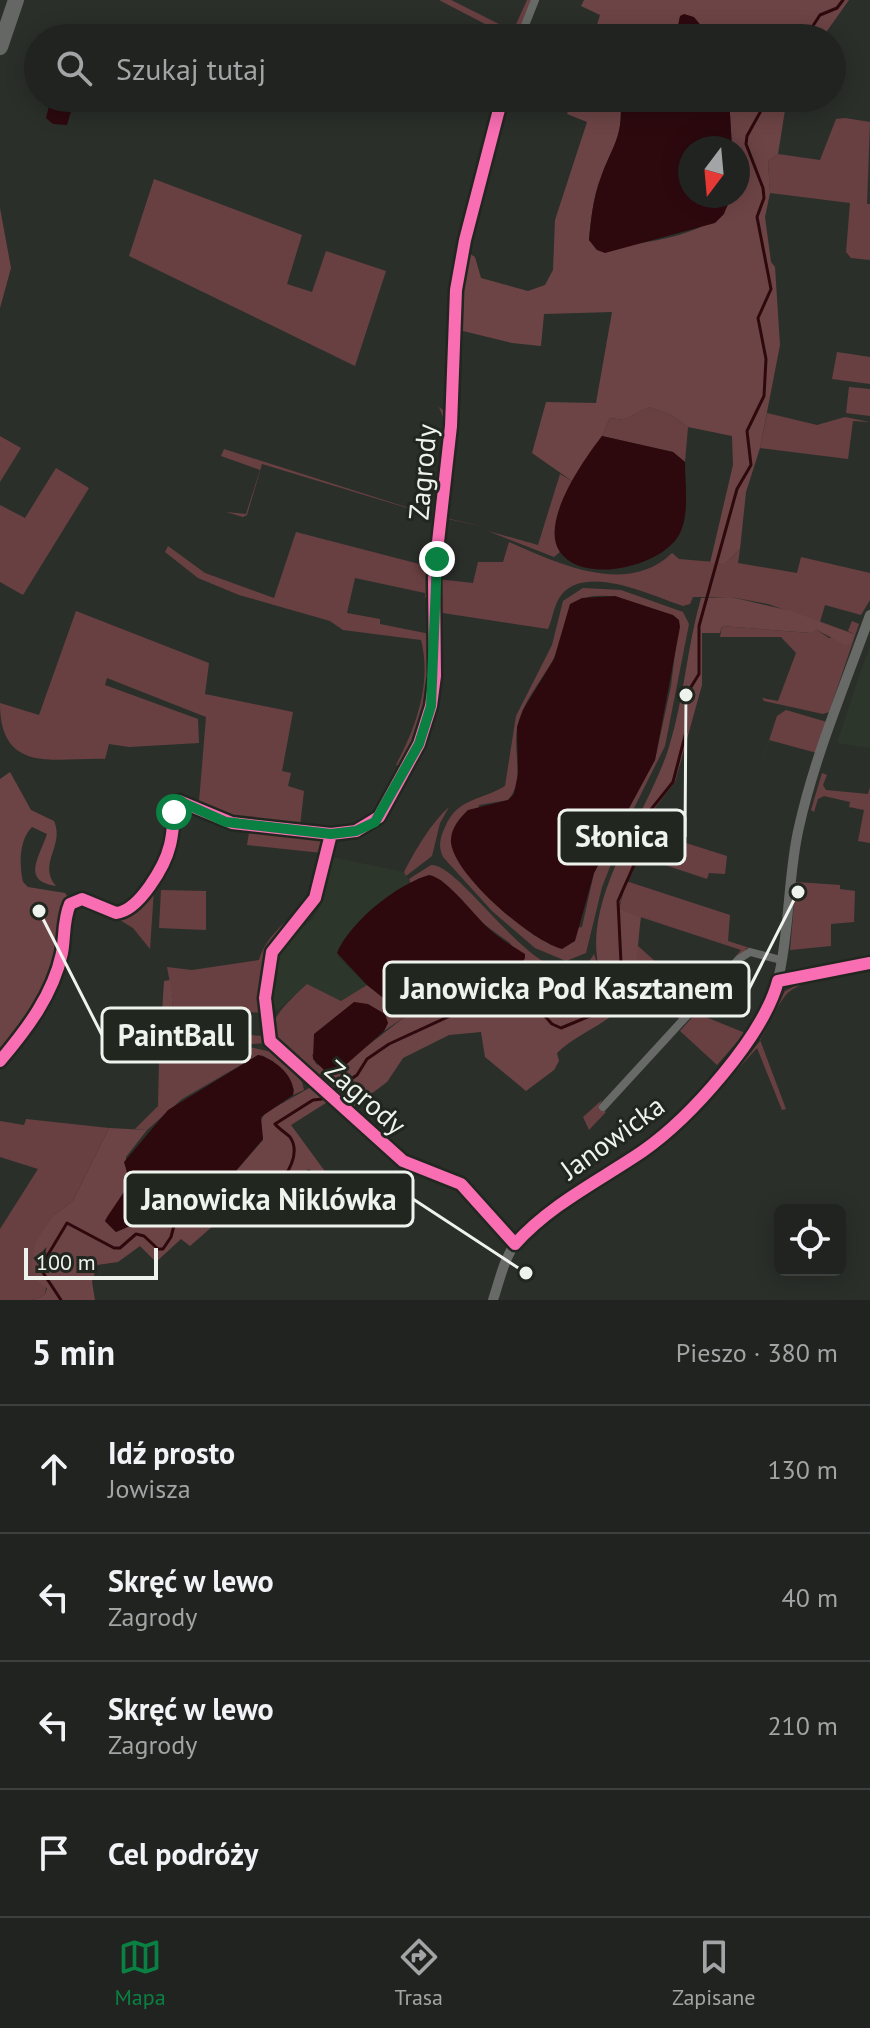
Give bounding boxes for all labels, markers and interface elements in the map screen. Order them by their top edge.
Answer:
search box [24,24,846,112]
icon: search [52,46,96,90]
text: Szukaj tutaj [116,49,266,88]
north arrow [678,136,750,208]
street label: Zagrody [399,422,445,522]
route end [419,541,455,577]
route start [156,794,192,830]
callout: Słonica [559,810,685,864]
text: Słonica [575,816,669,855]
callout: Janowicka Pod Kasztanem [384,962,749,1016]
text: Janowicka Pod Kasztanem [400,968,733,1007]
callout: PaintBall [102,1008,250,1062]
text: PaintBall [118,1015,234,1054]
street label: Zagrody [318,1051,414,1143]
street label: Janowicka [552,1087,671,1188]
callout: Janowicka Niklówka [125,1172,413,1226]
text: Janowicka Niklówka [140,1179,397,1218]
map controls [774,1204,846,1276]
button: locate [774,1204,846,1276]
scale bar [24,1244,158,1280]
text: 100 m [36,1248,96,1276]
text: 5 min [32,1330,115,1374]
text: Pieszo · 380 m [676,1336,838,1369]
text: Idź prosto [108,1433,235,1472]
icon: ahead [32,1447,76,1491]
text: 130 m [767,1453,838,1486]
text: Jowisza [108,1472,191,1505]
text: Skręć w lewo [108,1561,274,1600]
icon: left [32,1575,76,1619]
text: 40 m [782,1581,838,1614]
text: Zagrody [108,1600,197,1633]
text: Skręć w lewo [108,1689,274,1728]
icon: left [32,1703,76,1747]
text: 210 m [767,1709,838,1742]
text: Zagrody [108,1728,197,1761]
icon: arrive [32,1831,76,1875]
text: Cel podróży [108,1834,258,1873]
tab: Mapa [114,1935,166,2011]
tab: Trasa [395,1935,443,2011]
tab: Zapisane [672,1935,756,2011]

